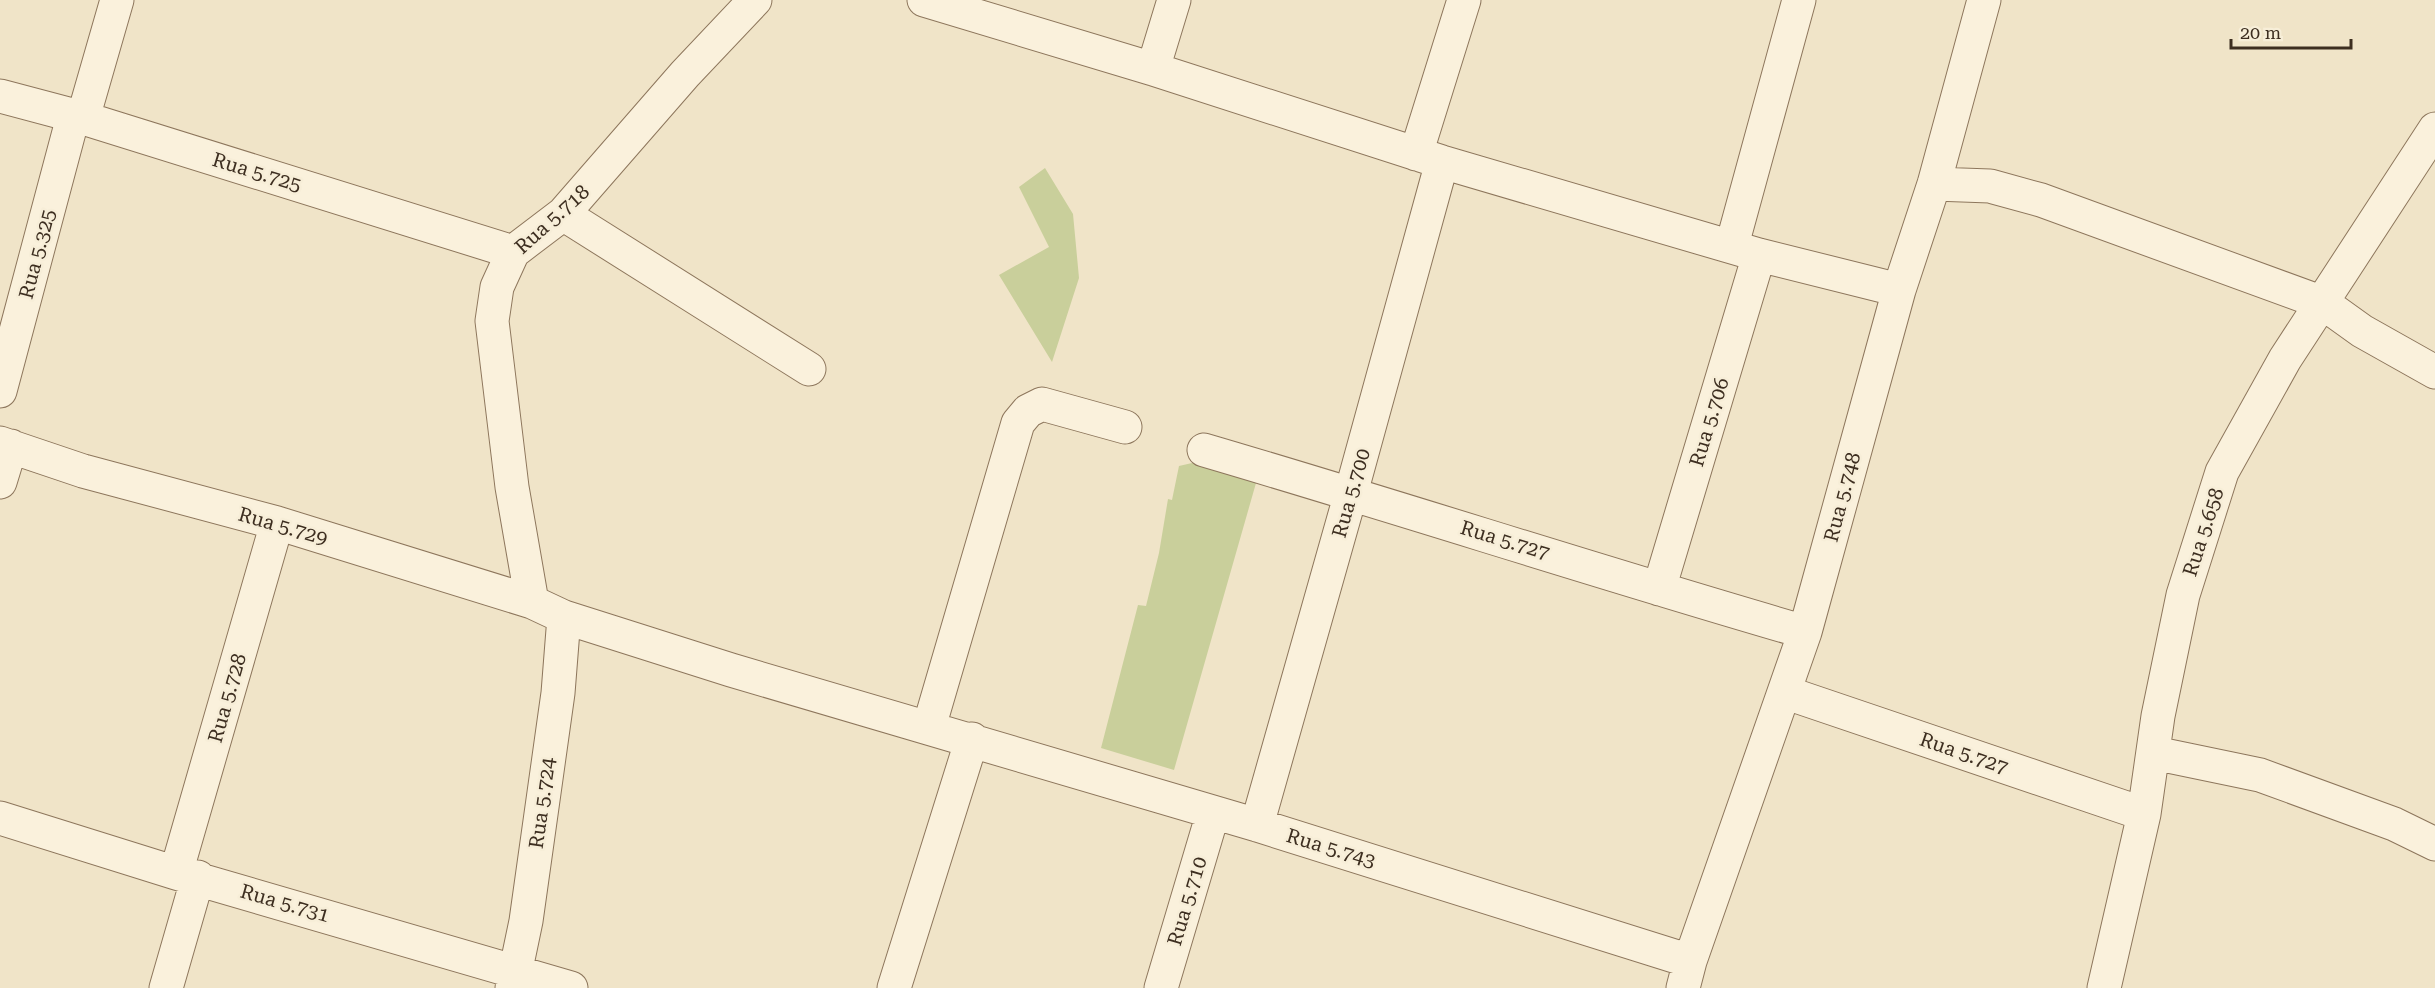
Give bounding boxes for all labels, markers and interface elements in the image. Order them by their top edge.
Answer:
scale bar [2231,12,2351,50]
text: 20 m [2240,22,2281,43]
street label: Rua 5.725 [210,147,304,197]
street label: Rua 5.718 [510,179,594,259]
street label: Rua 5.325 [14,207,60,301]
street label: Rua 5.706 [1684,375,1734,469]
street label: Rua 5.700 [1327,446,1375,540]
street label: Rua 5.748 [1819,450,1865,544]
street label: Rua 5.658 [2177,485,2229,579]
street label: Rua 5.729 [236,502,330,550]
street label: Rua 5.727 [1458,515,1552,565]
street label: Rua 5.728 [203,651,251,745]
street label: Rua 5.727 [1917,727,2011,779]
street label: Rua 5.724 [524,755,560,850]
street label: Rua 5.743 [1284,823,1378,873]
street label: Rua 5.710 [1162,854,1212,948]
street label: Rua 5.731 [238,879,332,927]

